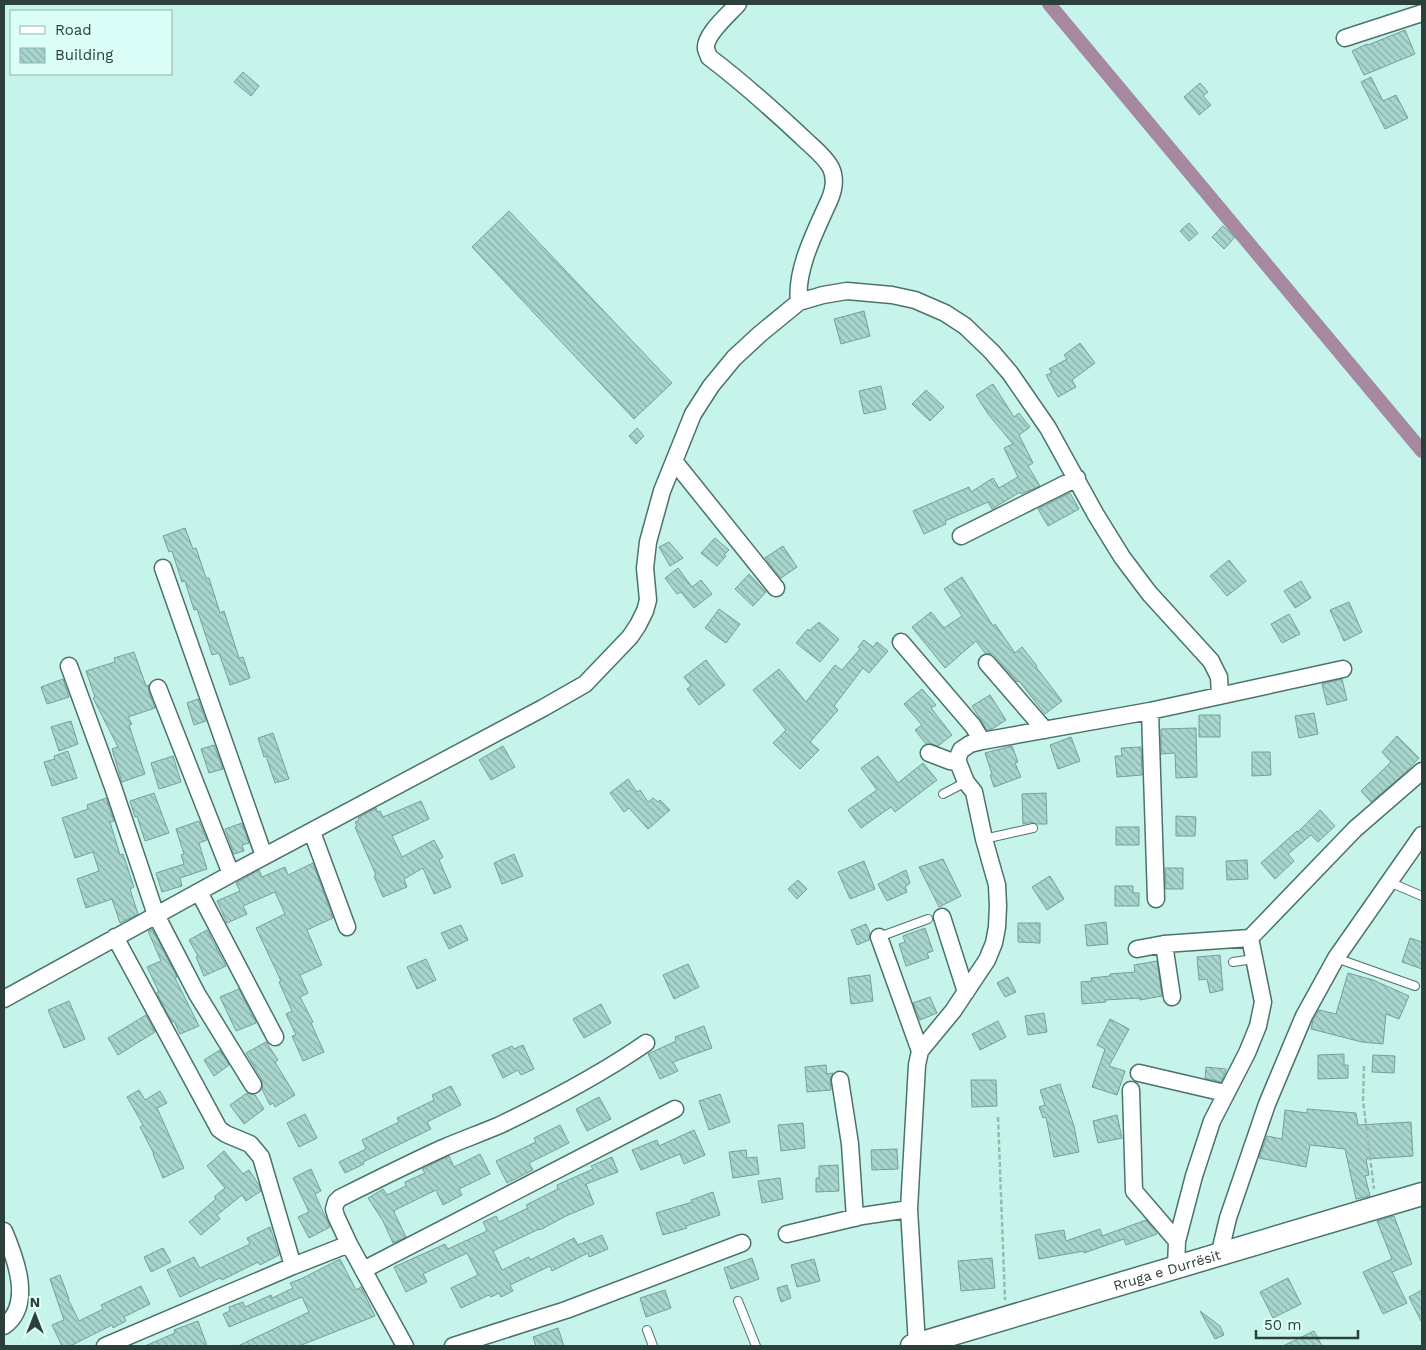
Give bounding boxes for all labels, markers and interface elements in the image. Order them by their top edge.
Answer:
legend [10,10,172,75]
text: Road [55,21,92,39]
text: Building [55,46,113,64]
street label: Rruga e Durrësit [1111,1246,1223,1294]
north arrow [10,1290,60,1340]
text: N [30,1294,40,1310]
scale bar [1256,1308,1358,1340]
text: 50 m [1264,1316,1301,1334]

